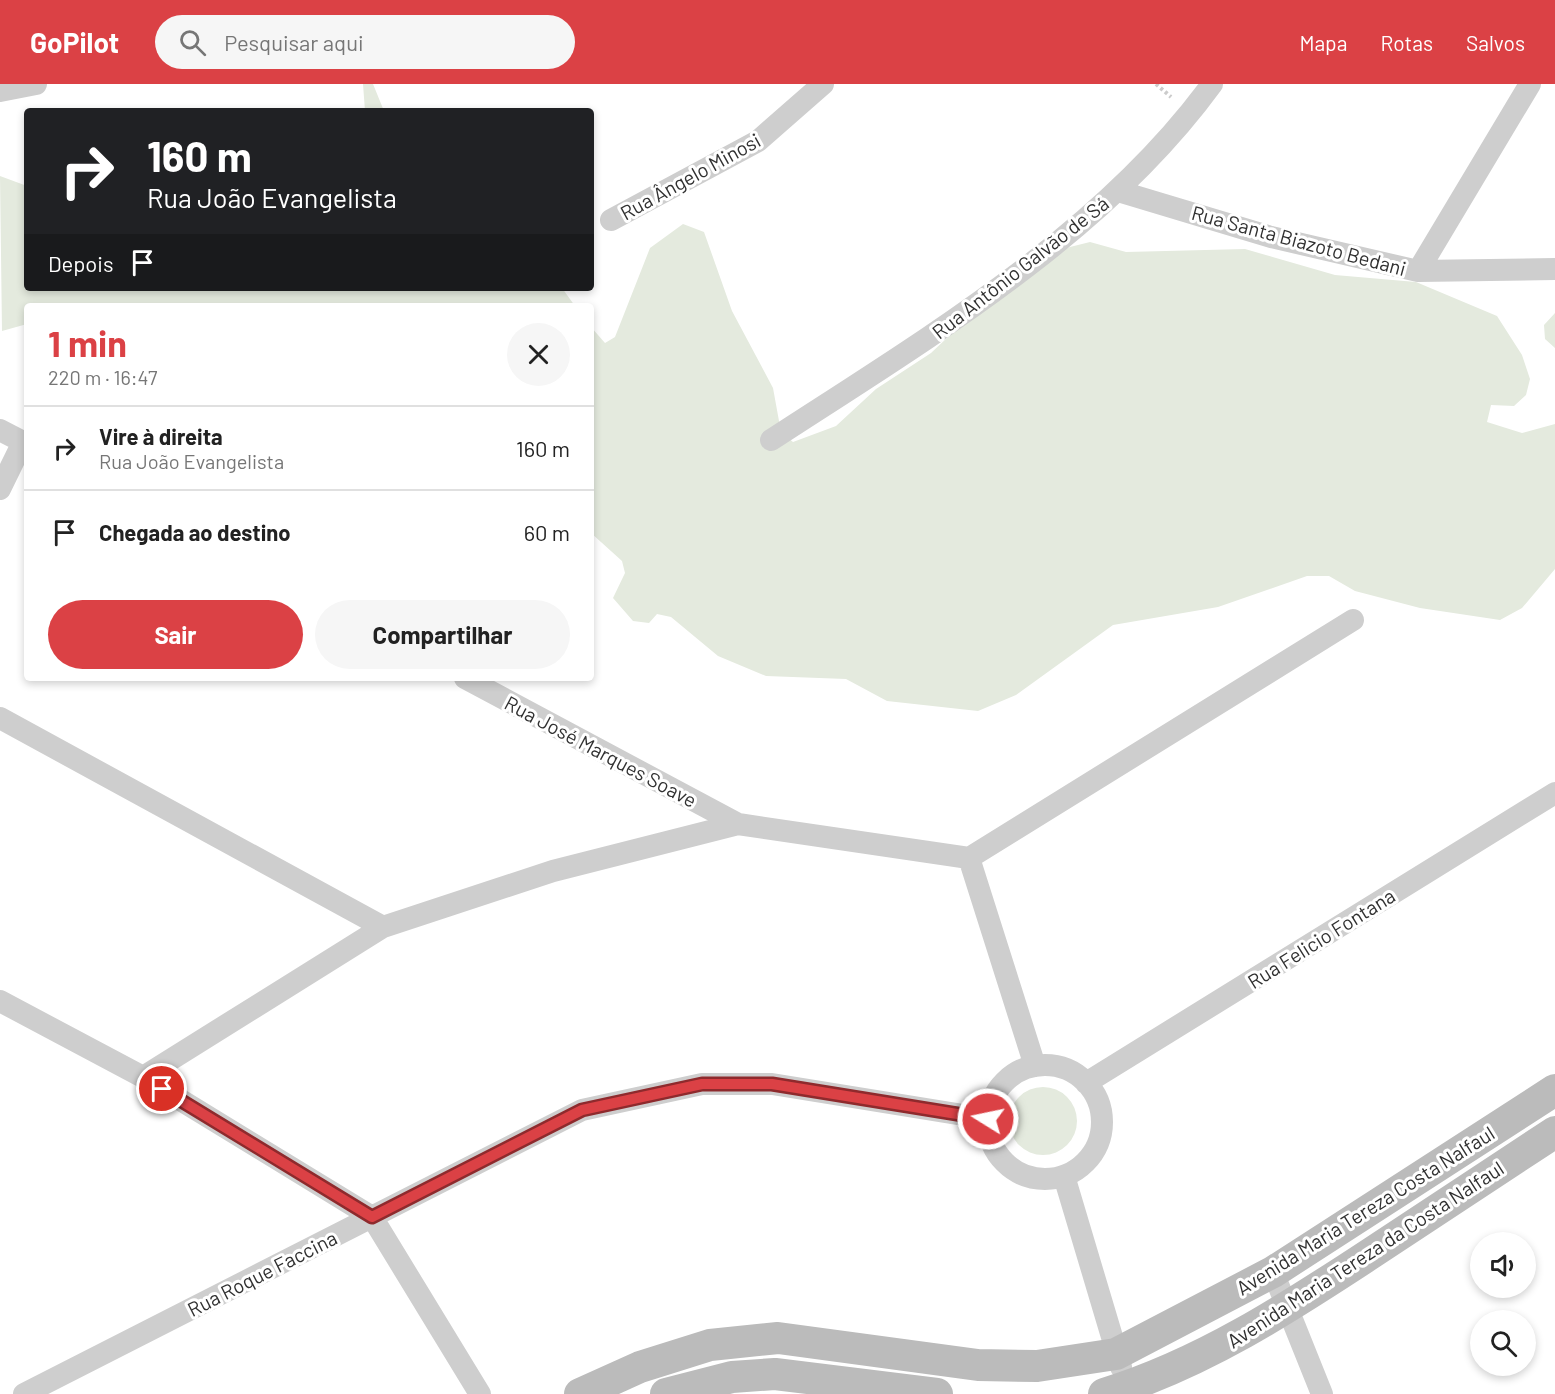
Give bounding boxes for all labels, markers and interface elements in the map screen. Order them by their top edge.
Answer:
search box [155,15,575,69]
text: GoPilot [30,25,119,59]
icon: search [176,26,209,59]
text: Pesquisar aqui [224,29,364,55]
text: Mapa [1299,30,1347,55]
text: Rotas [1380,30,1433,55]
text: Salvos [1466,30,1525,55]
street label: Rua Ângelo Minosi [616,128,764,224]
text: 160 m [147,130,252,180]
icon: right [48,132,126,210]
text: Rua João Evangelista [147,181,397,213]
street label: Rua Antônio Galvão de Sá [927,191,1113,343]
street label: Rua Santa Biazoto Bedani [1189,200,1409,280]
icon: arrive [126,246,159,279]
text: Depois [48,250,114,276]
text: 1 min [48,321,127,364]
button: close [507,323,570,386]
text: 220 m · 16:47 [48,365,157,389]
text: Vire à direita [99,423,223,449]
icon: right [48,432,81,465]
text: 160 m [516,435,570,461]
text: Rua João Evangelista [99,449,284,473]
icon: arrive [48,516,81,549]
text: Chegada ao destino [99,519,290,545]
text: 60 m [524,519,570,545]
button: Sair [48,600,303,669]
button: Compartilhar [315,600,570,669]
street label: Rua José Marques Soave [501,690,701,812]
street label: Rua Felicio Fontana [1243,883,1399,993]
pin [136,1063,187,1114]
icon: arrive [145,1072,178,1105]
position arrow [956,1087,1020,1151]
street label: Avenida Maria Tereza Costa Nalfaul [1231,1120,1499,1300]
street label: Avenida Maria Tereza da Costa Nalfaul [1222,1155,1508,1353]
street label: Rua Roque Faccina [183,1225,341,1321]
map controls [1470,1232,1536,1376]
button: sound [1470,1232,1536,1298]
button: search [1470,1310,1536,1376]

